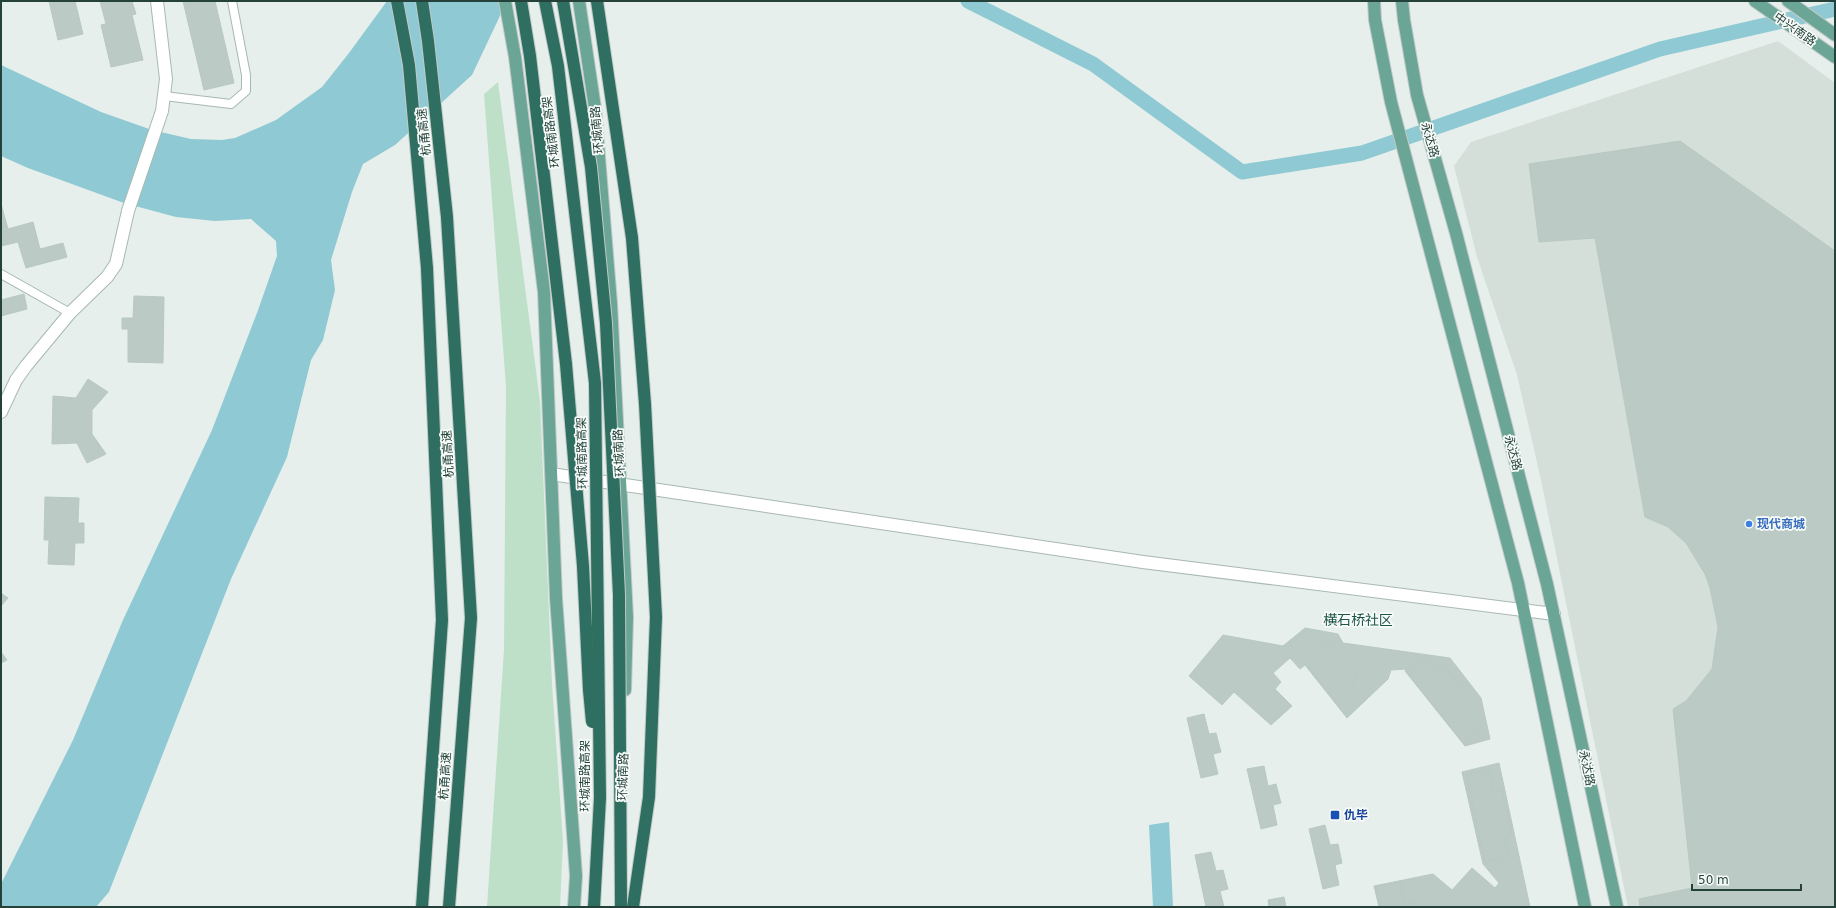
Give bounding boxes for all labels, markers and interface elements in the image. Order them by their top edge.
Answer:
street label: 中兴南路 [1771,9,1819,49]
street label: 环城南路高架 [540,95,562,169]
street label: 环城南路 [588,105,606,155]
street label: 杭甬高速 [415,107,433,157]
street label: 永达路 [1418,121,1442,159]
street label: 环城南路高架 [574,417,590,489]
street label: 环城南路 [611,429,627,477]
street label: 杭甬高速 [440,430,456,478]
street label: 永达路 [1502,434,1524,472]
place label: 现代商城 [1757,517,1805,531]
marker: 现代商城 [1744,519,1754,529]
district label: 横石桥社区 [1323,612,1393,628]
street label: 环城南路高架 [578,740,592,812]
street label: 永达路 [1576,749,1598,787]
street label: 杭甬高速 [436,752,454,800]
street label: 环城南路 [615,753,631,801]
place label: 仇毕 [1344,808,1368,822]
marker: 仇毕 [1329,809,1341,821]
scale bar [1692,866,1801,892]
text: 50 m [1698,873,1729,887]

